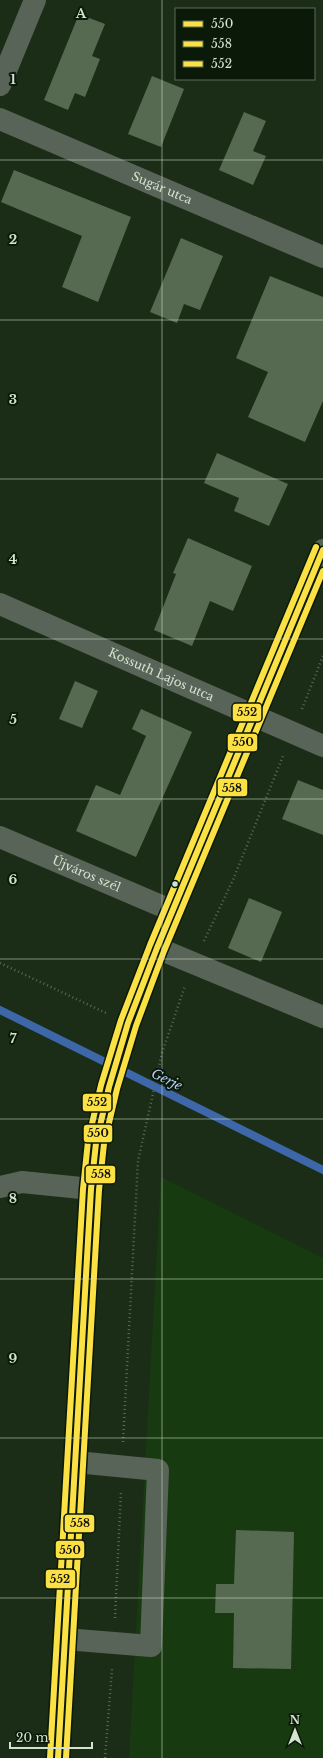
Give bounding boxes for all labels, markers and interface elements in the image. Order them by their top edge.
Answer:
text: A [75,5,87,22]
legend [175,8,315,80]
text: 550 [211,16,233,31]
text: 558 [211,36,232,51]
text: 552 [211,56,232,71]
text: 1 [10,71,16,88]
street label: Sugár utca [130,168,195,207]
text: 2 [9,231,17,248]
text: 3 [9,391,17,408]
text: 4 [9,551,18,568]
street label: Kossuth Lajos utca [106,645,217,704]
line badge: 552 [232,703,262,722]
text: 552 [237,705,257,719]
text: 5 [9,711,17,728]
line badge: 550 [227,733,258,752]
text: 550 [232,735,254,749]
line badge: 558 [217,778,248,797]
text: 558 [222,781,242,795]
street label: Újváros szél [50,851,123,895]
text: 6 [9,871,18,888]
unlabelled marker [170,879,180,889]
text: 7 [10,1030,17,1047]
water label: Gerje [149,1065,185,1094]
line badge: 552 [82,1093,112,1112]
text: 552 [87,1095,107,1109]
line badge: 550 [83,1124,113,1143]
text: 550 [87,1126,109,1140]
line badge: 558 [85,1165,116,1184]
text: 558 [91,1167,111,1181]
text: 8 [9,1190,17,1207]
text: 9 [9,1350,18,1367]
line badge: 558 [64,1514,95,1533]
text: 558 [70,1516,90,1530]
line badge: 550 [55,1540,85,1559]
text: 550 [59,1543,81,1557]
line badge: 552 [45,1569,76,1589]
text: 552 [50,1572,70,1586]
north arrow [275,1710,315,1750]
text: N [290,1713,301,1727]
scale bar [10,1724,92,1750]
text: 20 m [16,1730,48,1745]

